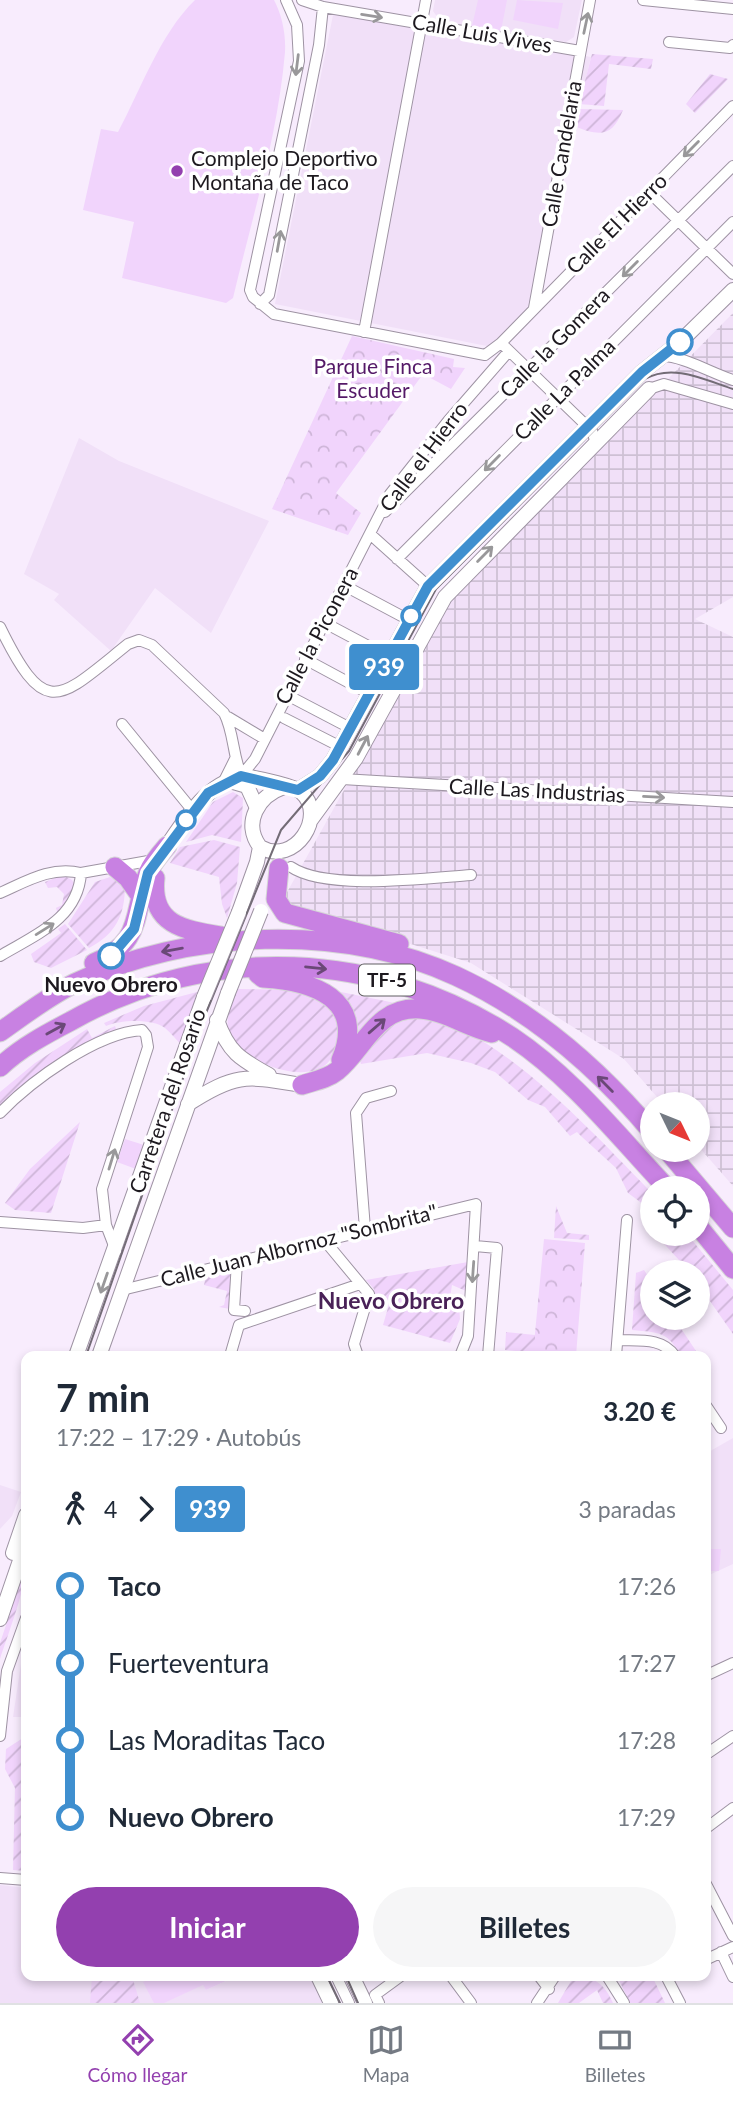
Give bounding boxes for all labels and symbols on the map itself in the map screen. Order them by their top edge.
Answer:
street label: Calle Luis Vives [410,8,554,57]
one-way arrow [361,9,383,22]
one-way arrow [579,12,593,35]
one-way arrow [291,53,304,76]
street label: Calle Candelaria [535,79,586,229]
one-way arrow [682,140,699,157]
place label: Complejo Deportivo Montaña de Taco [191,145,378,194]
marker: Complejo Deportivo Montaña de Taco [169,163,185,179]
street label: Calle El Hierro [560,167,672,278]
one-way arrow [273,230,286,253]
one-way arrow [622,260,639,277]
street label: Calle la Gomera [494,282,614,402]
unlabelled marker [667,329,693,355]
street label: Calle La Palma [508,333,620,445]
park label: Parque Finca Escuder [314,353,432,402]
street label: Calle el Hierro [373,396,472,516]
one-way arrow [484,454,501,471]
one-way arrow [476,546,493,563]
street label: Calle la Piconera [269,562,362,708]
unlabelled marker [401,606,421,626]
line badge: 939 [344,644,424,690]
one-way arrow [357,735,371,756]
street label: Calle Las Industrias [448,772,626,807]
one-way arrow [643,791,666,804]
unlabelled marker [176,810,196,830]
one-way arrow [35,921,54,936]
marker: Nuevo Obrero [98,943,124,969]
one-way arrow [161,944,184,958]
one-way arrow [305,962,327,975]
road number: TF-5 [359,964,415,996]
place label: Nuevo Obrero [44,971,178,996]
street label: Carretera del Rosario [123,1005,210,1196]
one-way arrow [368,1018,386,1034]
one-way arrow [46,1022,66,1036]
one-way arrow [597,1076,614,1093]
north arrow [640,1092,710,1162]
one-way arrow [106,1148,119,1170]
street label: Calle Juan Albornoz "Sombrita" [158,1198,440,1291]
one-way arrow [466,1260,479,1283]
one-way arrow [97,1272,109,1294]
district label: Nuevo Obrero [318,1286,464,1314]

